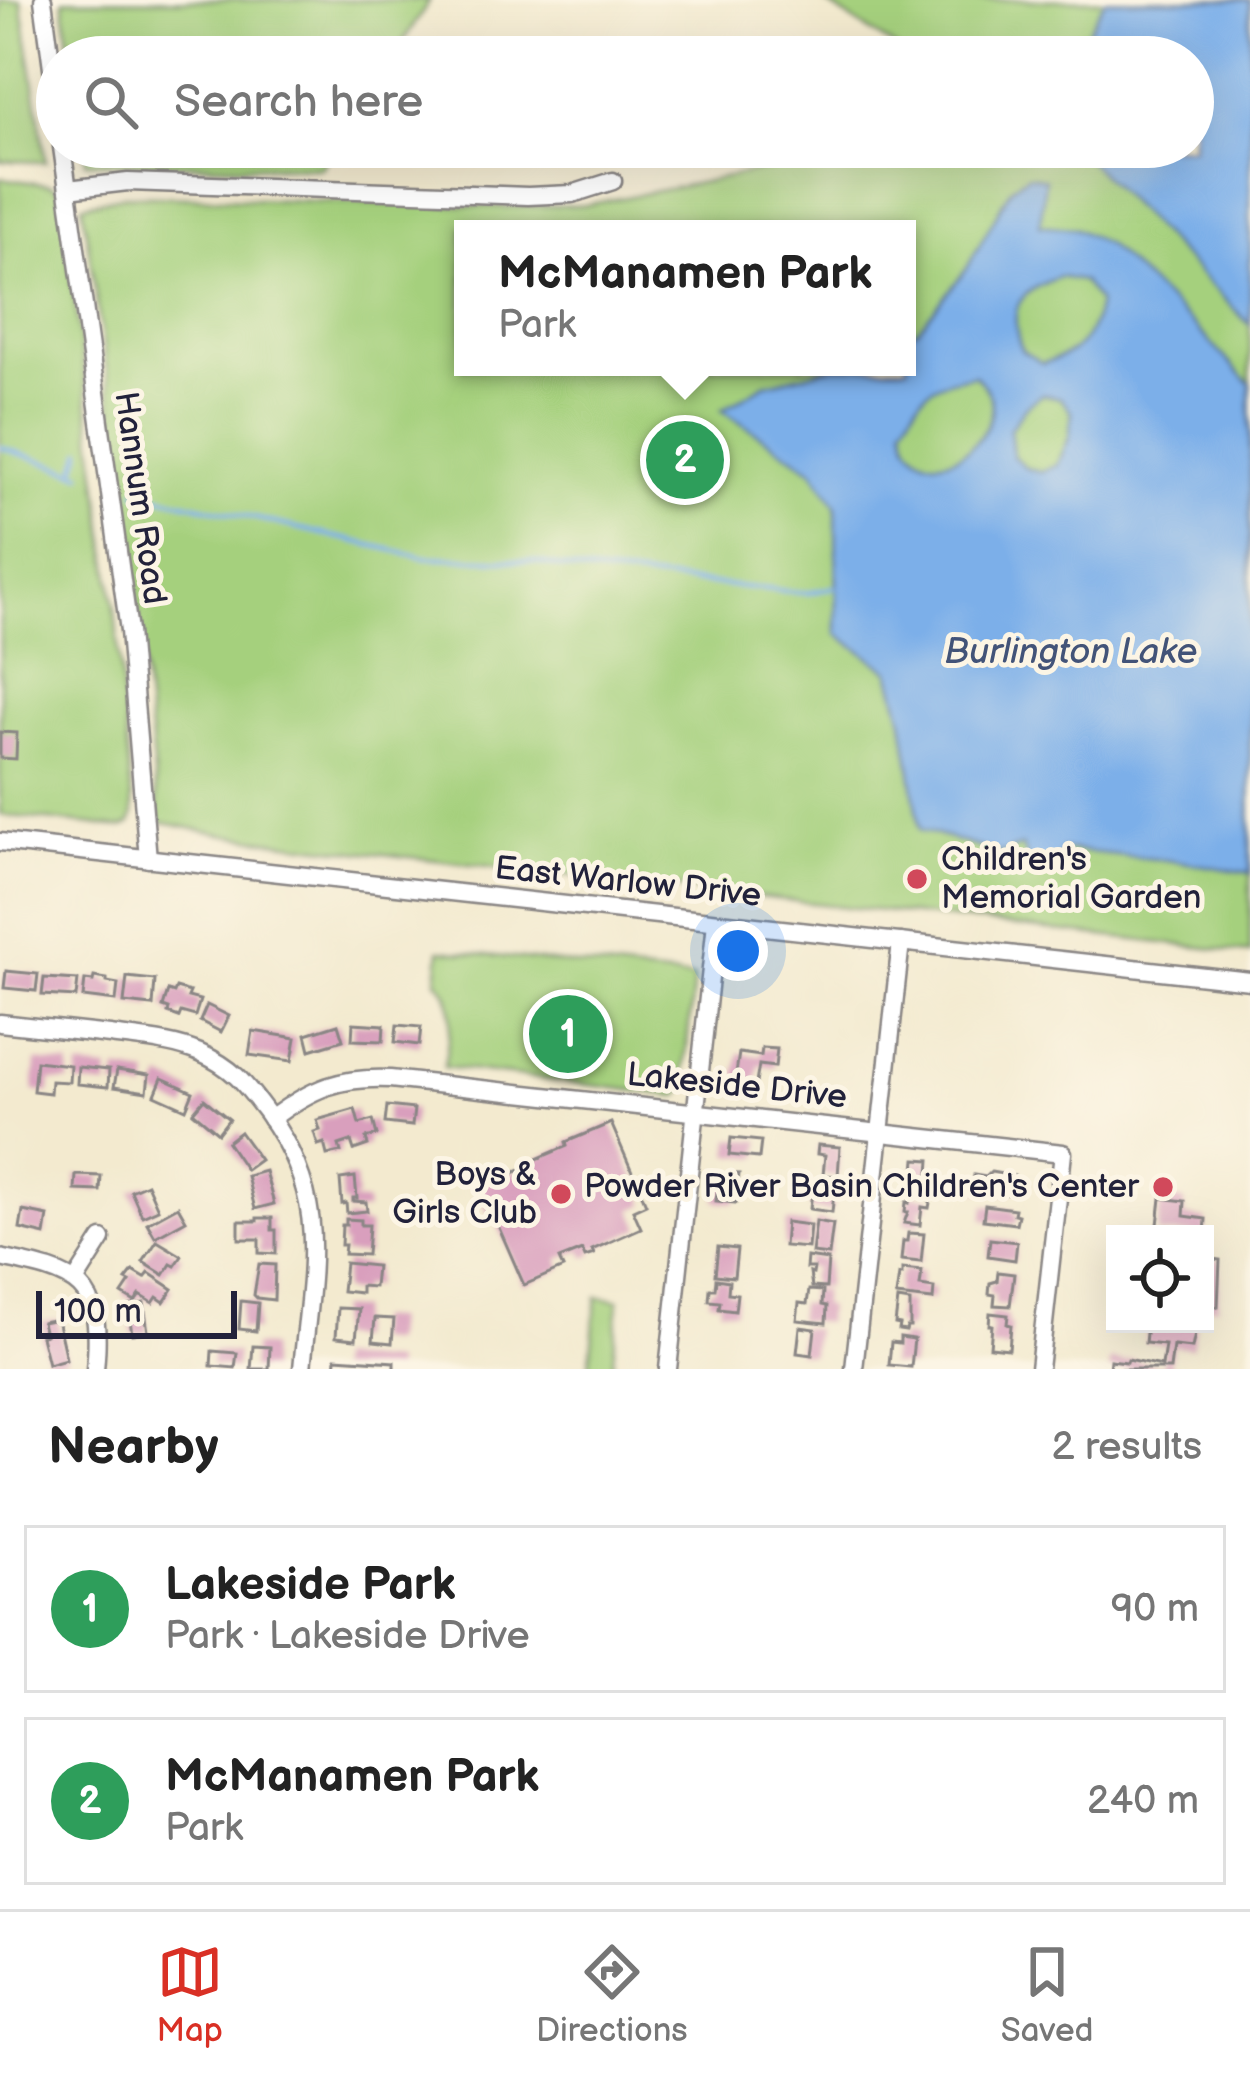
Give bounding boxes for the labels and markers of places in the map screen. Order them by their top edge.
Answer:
pin: 2 [646,415,724,505]
place label: Children's Memorial Garden [941,840,1201,918]
marker: Children's Memorial Garden [904,866,930,892]
pin: 1 [529,989,607,1079]
place label: Boys & Girls Club [392,1155,537,1233]
place label: Powder River Basin Children's Center [584,1167,1140,1207]
marker: Powder River Basin Children's Center [1150,1174,1176,1200]
marker: Boys & Girls Club [548,1181,574,1207]

